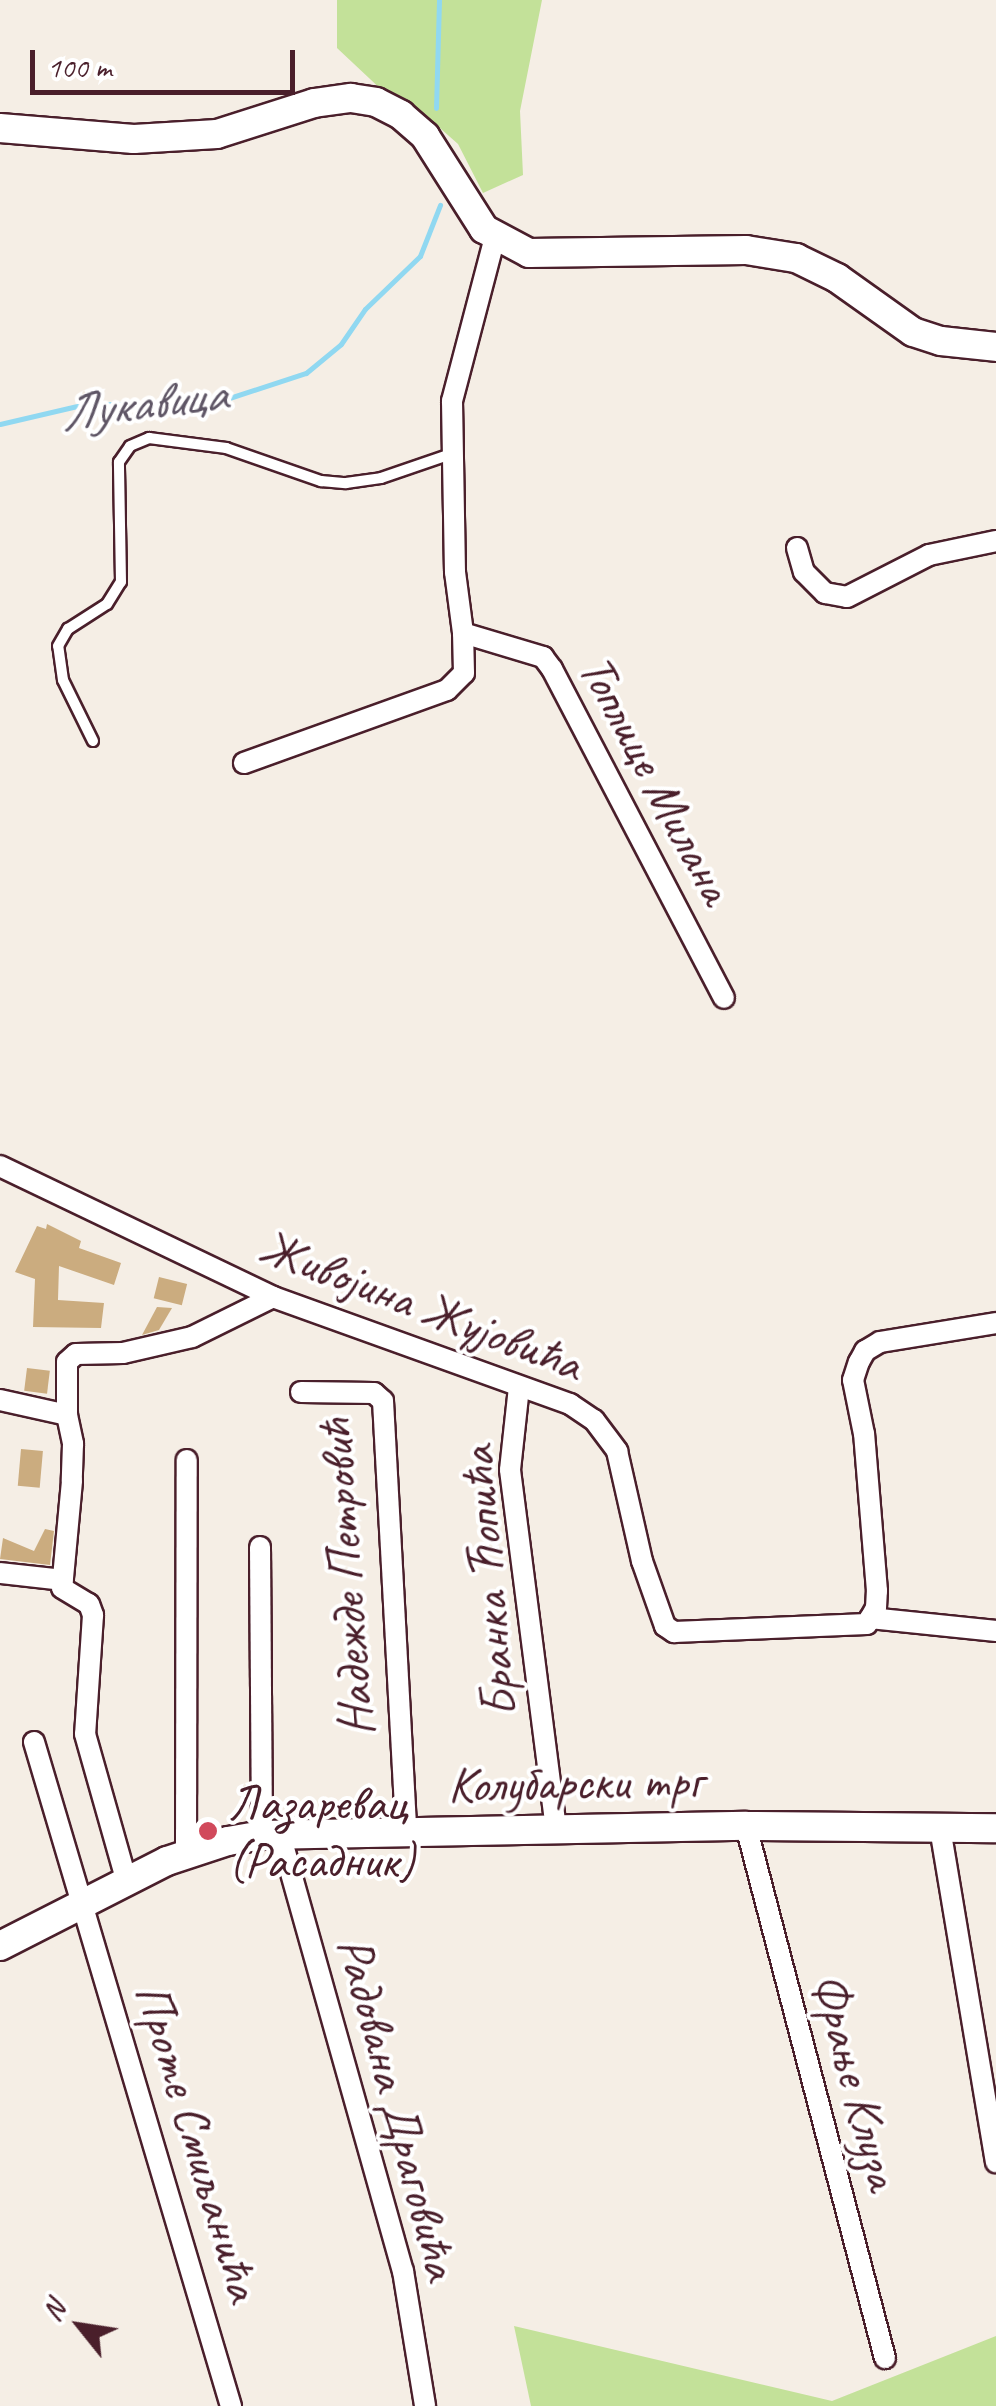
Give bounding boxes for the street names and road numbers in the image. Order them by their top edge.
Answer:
street label: Топлице Милана [566,645,746,913]
street label: Живојина Жујовића [251,1216,591,1394]
street label: Надежде Петровић [305,1418,387,1738]
street label: Бранка Ћопића [446,1444,530,1720]
street label: Колубарски трг [449,1751,701,1815]
street label: Радована Драговића [323,1930,473,2286]
street label: Фрање Клуза [799,1967,913,2195]
street label: Проте Смиљанића [121,1977,275,2307]

